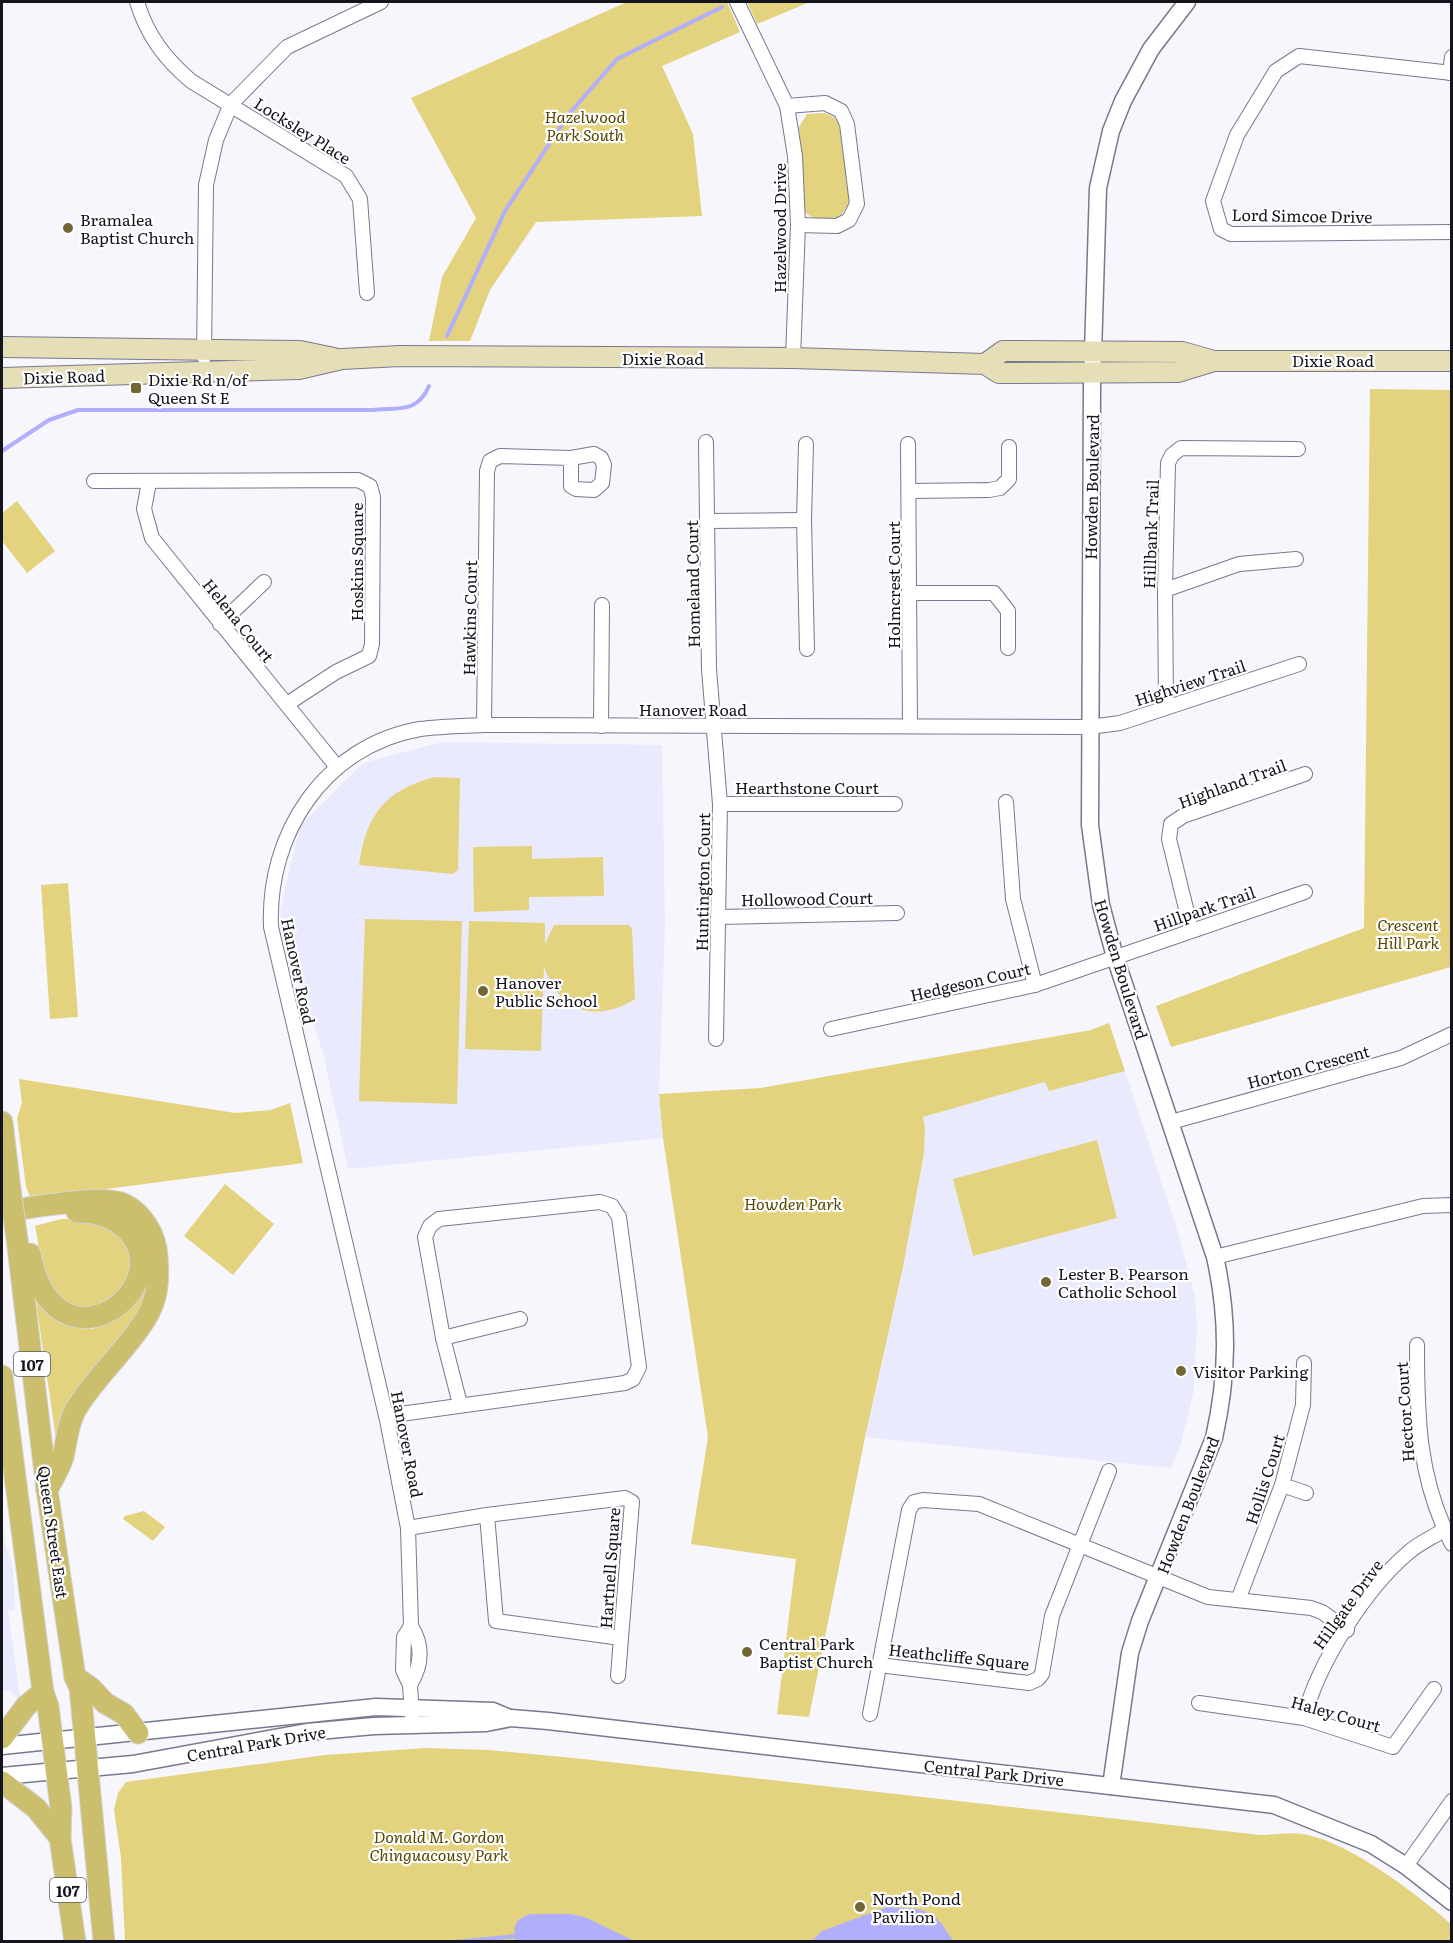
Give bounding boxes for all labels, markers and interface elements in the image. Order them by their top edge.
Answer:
street label: Locksley Place [250,91,356,169]
park label: Hazelwood Park South [544,104,626,146]
street label: Hazelwood Drive [767,163,791,293]
street label: Lord Simcoe Drive [1231,202,1373,228]
place label: Bramalea Baptist Church [80,207,195,249]
marker: Bramalea Baptist Church [61,221,75,235]
street label: Dixie Road [622,346,704,370]
street label: Dixie Road [1292,348,1374,372]
street label: Dixie Road [22,363,106,389]
place label: Dixie Rd n/of Queen St E [148,367,249,409]
marker: Dixie Rd n/of Queen St E [129,381,143,395]
street label: Howden Boulevard [1078,414,1104,560]
street label: Hillbank Trail [1136,479,1164,589]
street label: Hoskins Square [344,503,368,621]
street label: Homeland Court [679,519,705,648]
street label: Holmcrest Court [881,520,905,649]
street label: Hawkins Court [456,560,482,676]
street label: Helena Court [198,573,281,668]
street label: Highview Trail [1131,653,1249,711]
street label: Hanover Road [639,697,747,721]
street label: Highland Trail [1174,752,1290,814]
street label: Hearthstone Court [735,775,879,799]
street label: Huntington Court [689,812,715,952]
street label: Hillpark Trail [1150,879,1258,937]
street label: Hollowood Court [741,885,874,911]
street label: Howden Boulevard [1089,896,1155,1042]
park label: Crescent Hill Park [1377,912,1440,954]
street label: Hanover Road [276,916,322,1027]
street label: Hedgeson Court [907,955,1033,1007]
place label: Hanover Public School [495,970,598,1012]
marker: Hanover Public School [476,984,490,998]
street label: Horton Crescent [1244,1038,1372,1094]
park label: Howden Park [744,1191,842,1215]
place label: Lester B. Pearson Catholic School [1058,1261,1189,1303]
marker: Lester B. Pearson Catholic School [1039,1275,1053,1289]
road number: 107 [14,1352,50,1376]
place label: Visitor Parking [1193,1359,1308,1383]
street label: Hector Court [1388,1360,1419,1463]
marker: Visitor Parking [1174,1364,1188,1378]
street label: Hanover Road [386,1389,430,1500]
street label: Hollis Court [1238,1430,1290,1527]
street label: Howden Boulevard [1150,1432,1224,1577]
street label: Queen Street East [33,1464,75,1600]
street label: Hartnell Square [593,1507,625,1629]
street label: Hillgate Drive [1306,1554,1388,1654]
place label: Central Park Baptist Church [759,1631,874,1673]
street label: Heathcliffe Square [887,1637,1031,1675]
marker: Central Park Baptist Church [740,1645,754,1659]
street label: Haley Court [1288,1689,1384,1737]
street label: Central Park Drive [185,1719,327,1767]
street label: Central Park Drive [923,1753,1065,1791]
park label: Donald M. Gordon Chinguacousy Park [370,1824,509,1866]
road number: 107 [50,1878,86,1902]
place label: North Pond Pavilion [872,1886,961,1928]
marker: North Pond Pavilion [853,1900,867,1914]

